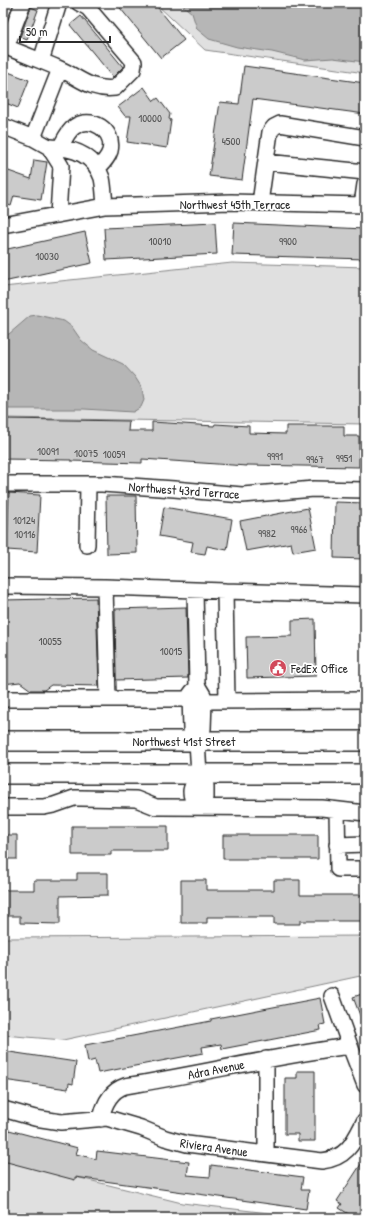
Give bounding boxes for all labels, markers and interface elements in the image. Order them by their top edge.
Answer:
scale bar [20,18,110,44]
text: 50 m [26,23,47,40]
house number: 10000 [138,111,162,125]
house number: 4500 [222,134,240,148]
street label: Northwest 45th Terrace [180,195,290,213]
house number: 10010 [149,234,171,248]
house number: 9900 [279,234,297,248]
house number: 10030 [35,249,59,263]
house number: 10091 [37,444,59,458]
house number: 10075 [74,446,98,460]
house number: 10059 [103,447,125,461]
house number: 9991 [267,449,283,463]
house number: 9951 [336,451,352,465]
house number: 9967 [306,452,324,466]
street label: Northwest 43rd Terrace [128,477,240,503]
house number: 10124 [13,513,35,527]
house number: 9966 [291,522,308,536]
house number: 9982 [258,526,276,540]
house number: 10116 [14,527,36,541]
house number: 10055 [38,634,62,648]
house number: 10015 [160,644,183,658]
public building icon: FedEx Office [268,658,288,678]
place label: FedEx Office [290,659,348,677]
street label: Northwest 41st Street [132,732,236,750]
street label: Adra Avenue [186,1055,246,1083]
street label: Riviera Avenue [179,1133,249,1161]

